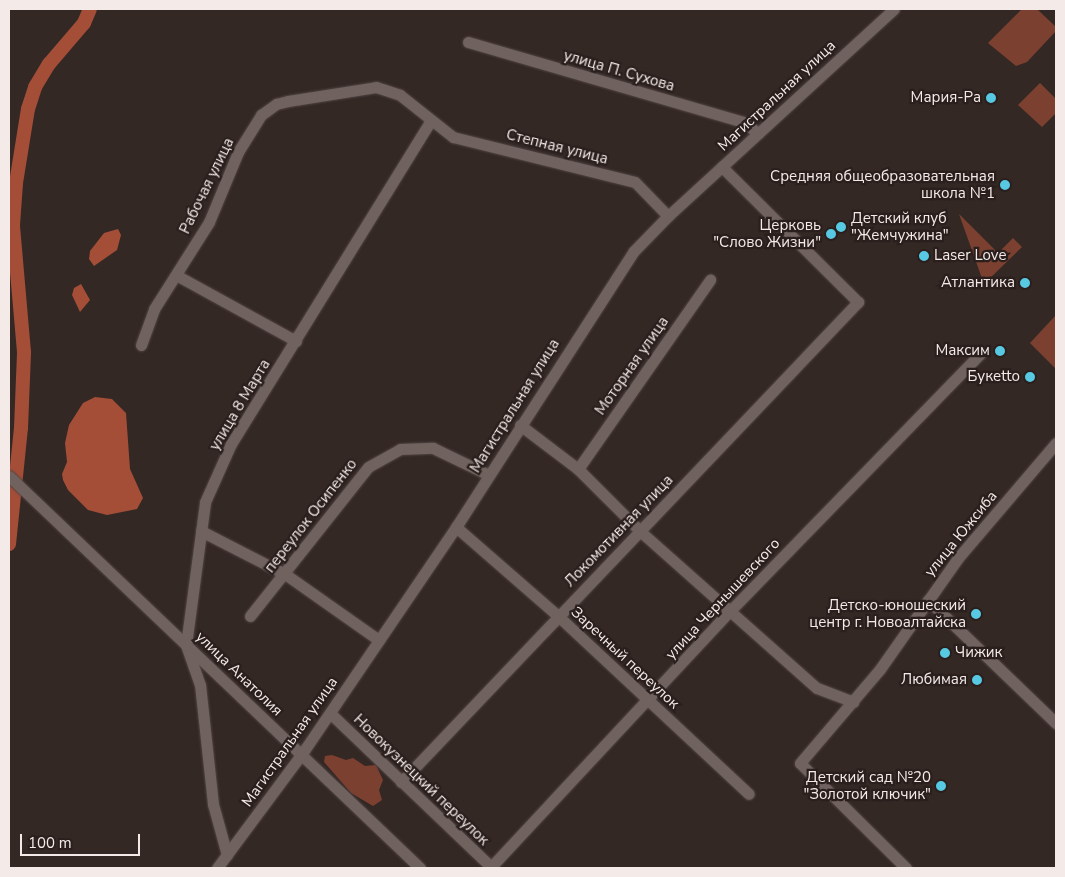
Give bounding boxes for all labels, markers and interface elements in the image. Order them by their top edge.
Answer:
street label: Магистральная улица [714,37,840,155]
street label: улица П. Сухова [561,47,677,95]
place label: Мария-Ра [911,89,981,107]
marker: Мария-Ра [985,92,997,104]
street label: Степная улица [504,126,610,168]
street label: Рабочая улица [176,135,238,237]
place label: Средняя общеобразовательная школа №1 [770,167,995,202]
marker: Средняя общеобразовательная школа №1 [999,179,1011,191]
place label: Детский клуб "Жемчужина" [851,209,949,244]
place label: Церковь "Слово Жизни" [713,216,821,251]
marker: Детский клуб "Жемчужина" [835,221,847,233]
marker: Церковь "Слово Жизни" [825,228,837,240]
place label: Laser Love [934,247,1006,265]
marker: Laser Love [918,250,930,262]
place label: Атлантика [941,274,1015,292]
marker: Атлантика [1019,277,1031,289]
street label: Моторная улица [591,313,673,419]
street label: Магистральная улица [466,336,564,476]
place label: Максим [935,342,990,360]
marker: Максим [994,345,1006,357]
street label: улица 8 Марта [206,356,274,454]
place label: Букеttо [967,368,1020,386]
marker: Букеttо [1024,371,1036,383]
street label: переулок Осипенко [261,455,361,577]
street label: Локомотивная улица [561,471,677,591]
street label: улица Южсиба [921,488,1001,580]
street label: улица Чернышевского [662,535,784,663]
place label: Детско-юношеский центр г. Новоалтайска [809,596,966,631]
street label: Заречный переулок [567,603,683,713]
marker: Детско-юношеский центр г. Новоалтайска [970,608,982,620]
street label: улица Анатолия [192,628,286,720]
place label: Чижик [955,644,1002,662]
marker: Чижик [939,647,951,659]
place label: Любимая [901,671,967,689]
street label: Магистральная улица [238,674,342,810]
marker: Любимая [971,674,983,686]
street label: Новокузнецкий переулок [350,711,492,849]
place label: Детский сад №20 "Золотой ключик" [804,768,931,803]
marker: Детский сад №20 "Золотой ключик" [935,780,947,792]
scale bar [22,824,142,856]
text: 100 m [28,833,72,853]

